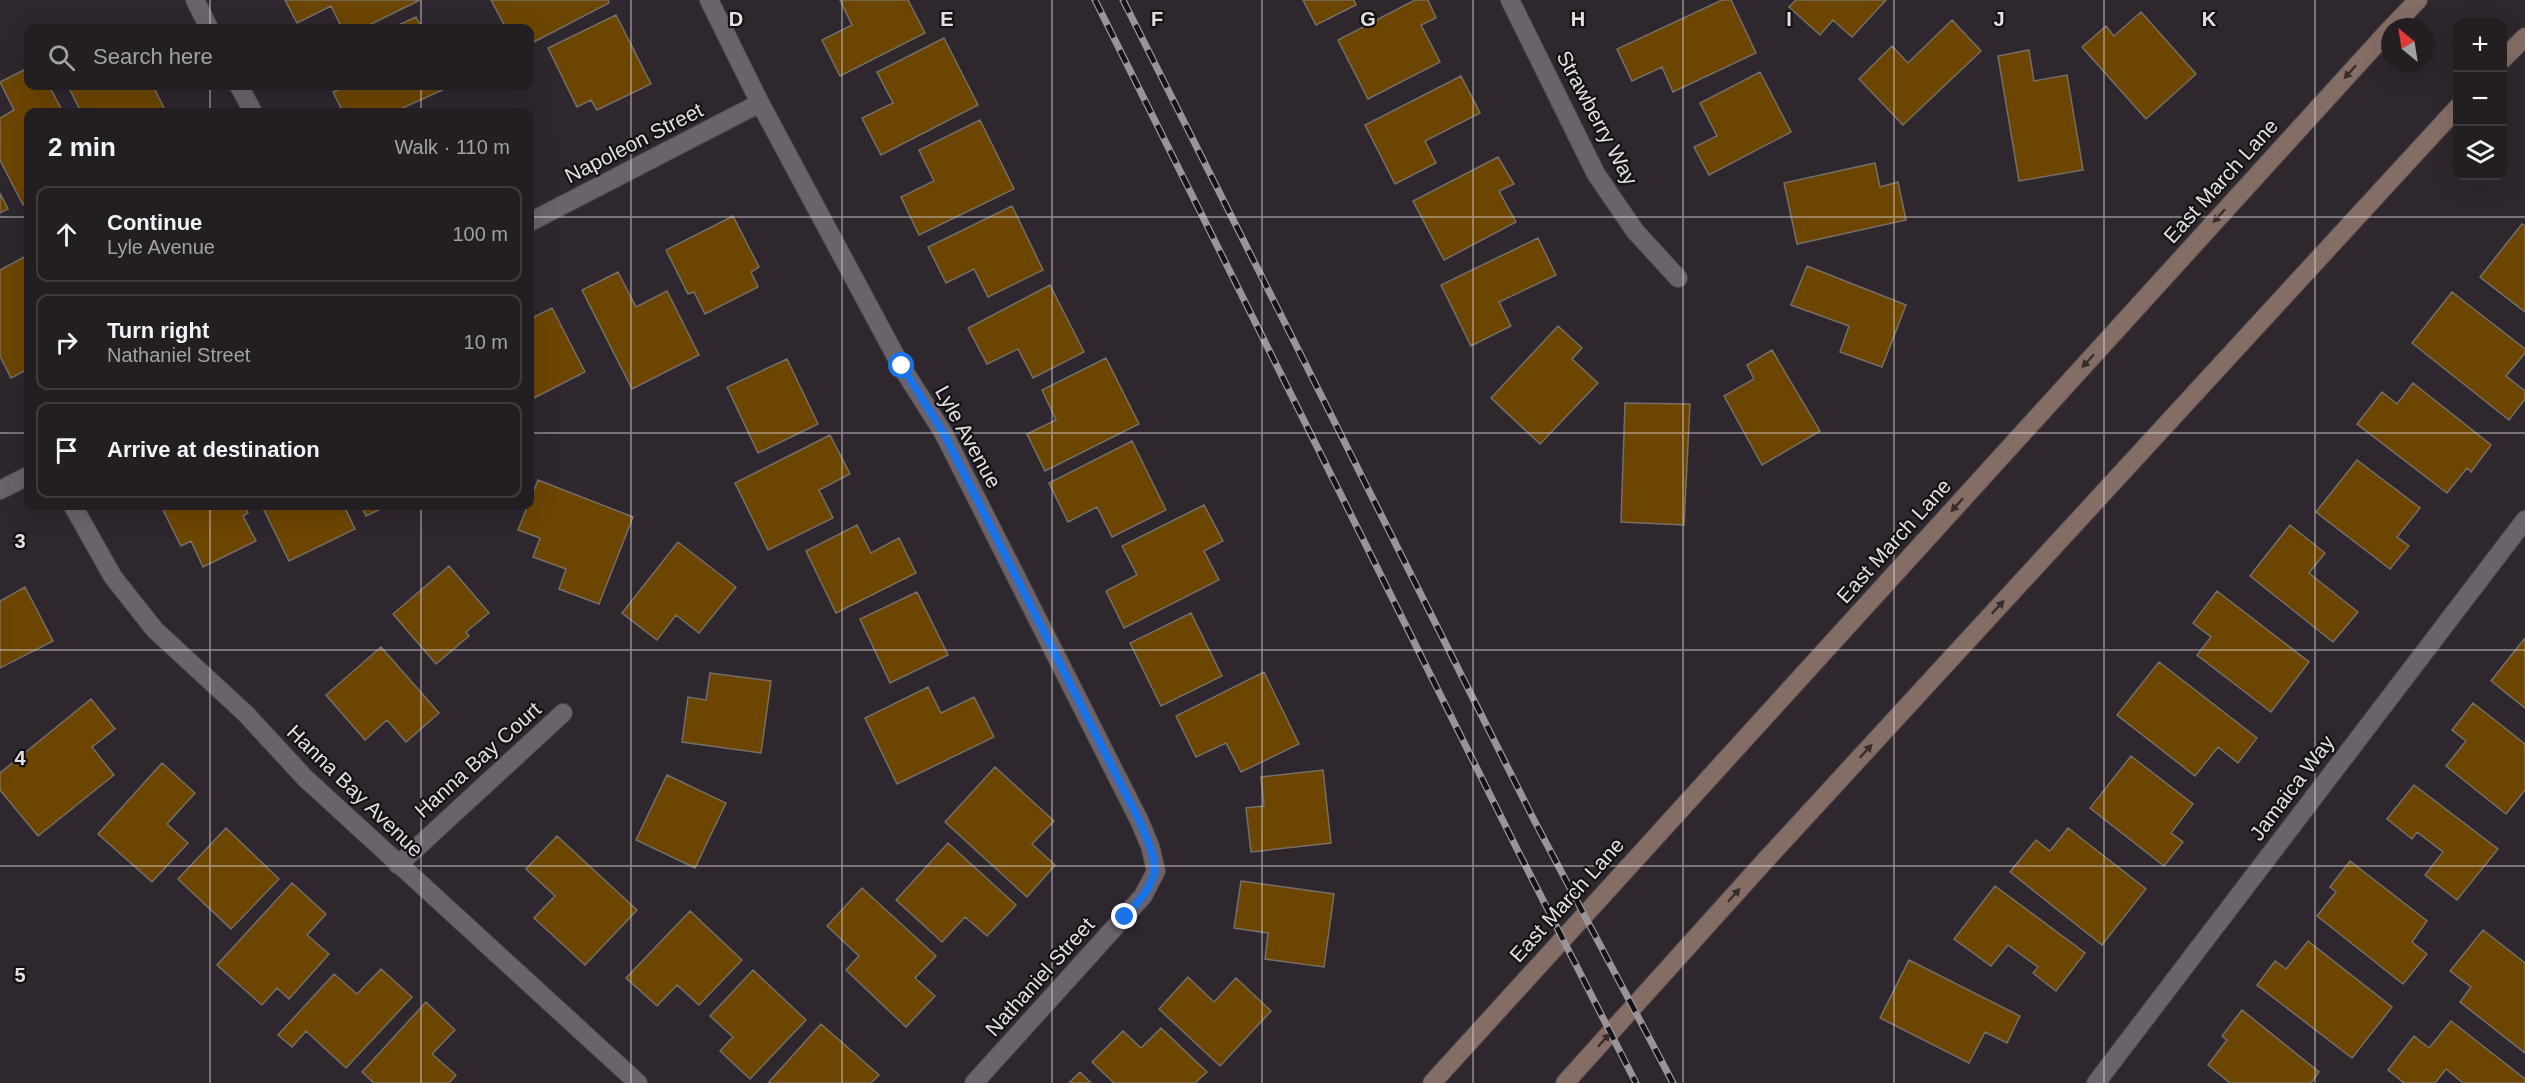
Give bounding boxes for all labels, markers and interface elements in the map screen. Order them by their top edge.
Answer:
text: D [729,8,743,30]
text: E [940,8,954,30]
text: F [1151,8,1163,30]
text: G [1360,8,1376,30]
text: H [1571,8,1585,30]
text: I [1786,8,1792,30]
text: J [1993,8,2005,30]
text: K [2202,8,2217,30]
north arrow [2381,18,2435,72]
map controls [2453,18,2507,180]
button: + [2453,18,2507,72]
search box [24,24,534,90]
icon: search [45,41,78,74]
text: Search here [93,44,213,69]
street label: Strawberry Way [1552,47,1643,189]
one-way arrow [2344,64,2357,79]
button: − [2453,72,2507,126]
street label: Napoleon Street [561,98,707,187]
street label: East March Lane [2159,114,2282,247]
button: layers [2453,126,2507,180]
text: 2 min [48,132,116,162]
text: Walk · 110 m [394,136,510,158]
one-way arrow [2212,209,2226,224]
text: Continue [107,210,202,235]
icon: ahead [50,218,83,251]
text: 100 m [452,223,508,245]
text: Lyle Avenue [107,236,215,258]
text: Turn right [107,318,209,343]
icon: right [50,326,83,359]
text: 10 m [464,331,508,353]
text: Nathaniel Street [107,344,250,366]
route start [888,352,914,378]
one-way arrow [2082,353,2095,368]
street label: Lyle Avenue [931,382,1006,492]
icon: arrive [50,434,83,467]
text: Arrive at destination [107,437,320,462]
street label: East March Lane [1832,474,1955,607]
one-way arrow [1951,497,1964,512]
text: 3 [14,530,26,552]
one-way arrow [1991,600,2004,615]
street label: Hanna Bay Court [410,697,545,822]
street label: Hanna Bay Avenue [283,720,428,861]
street label: Jamaica Way [2245,730,2339,845]
one-way arrow [1859,744,1872,759]
text: 4 [14,747,26,769]
street label: East March Lane [1505,833,1628,966]
one-way arrow [1727,888,1740,903]
route end [1111,903,1137,929]
street label: Nathaniel Street [981,913,1099,1040]
text: 5 [14,964,26,986]
one-way arrow [1597,1032,1611,1047]

